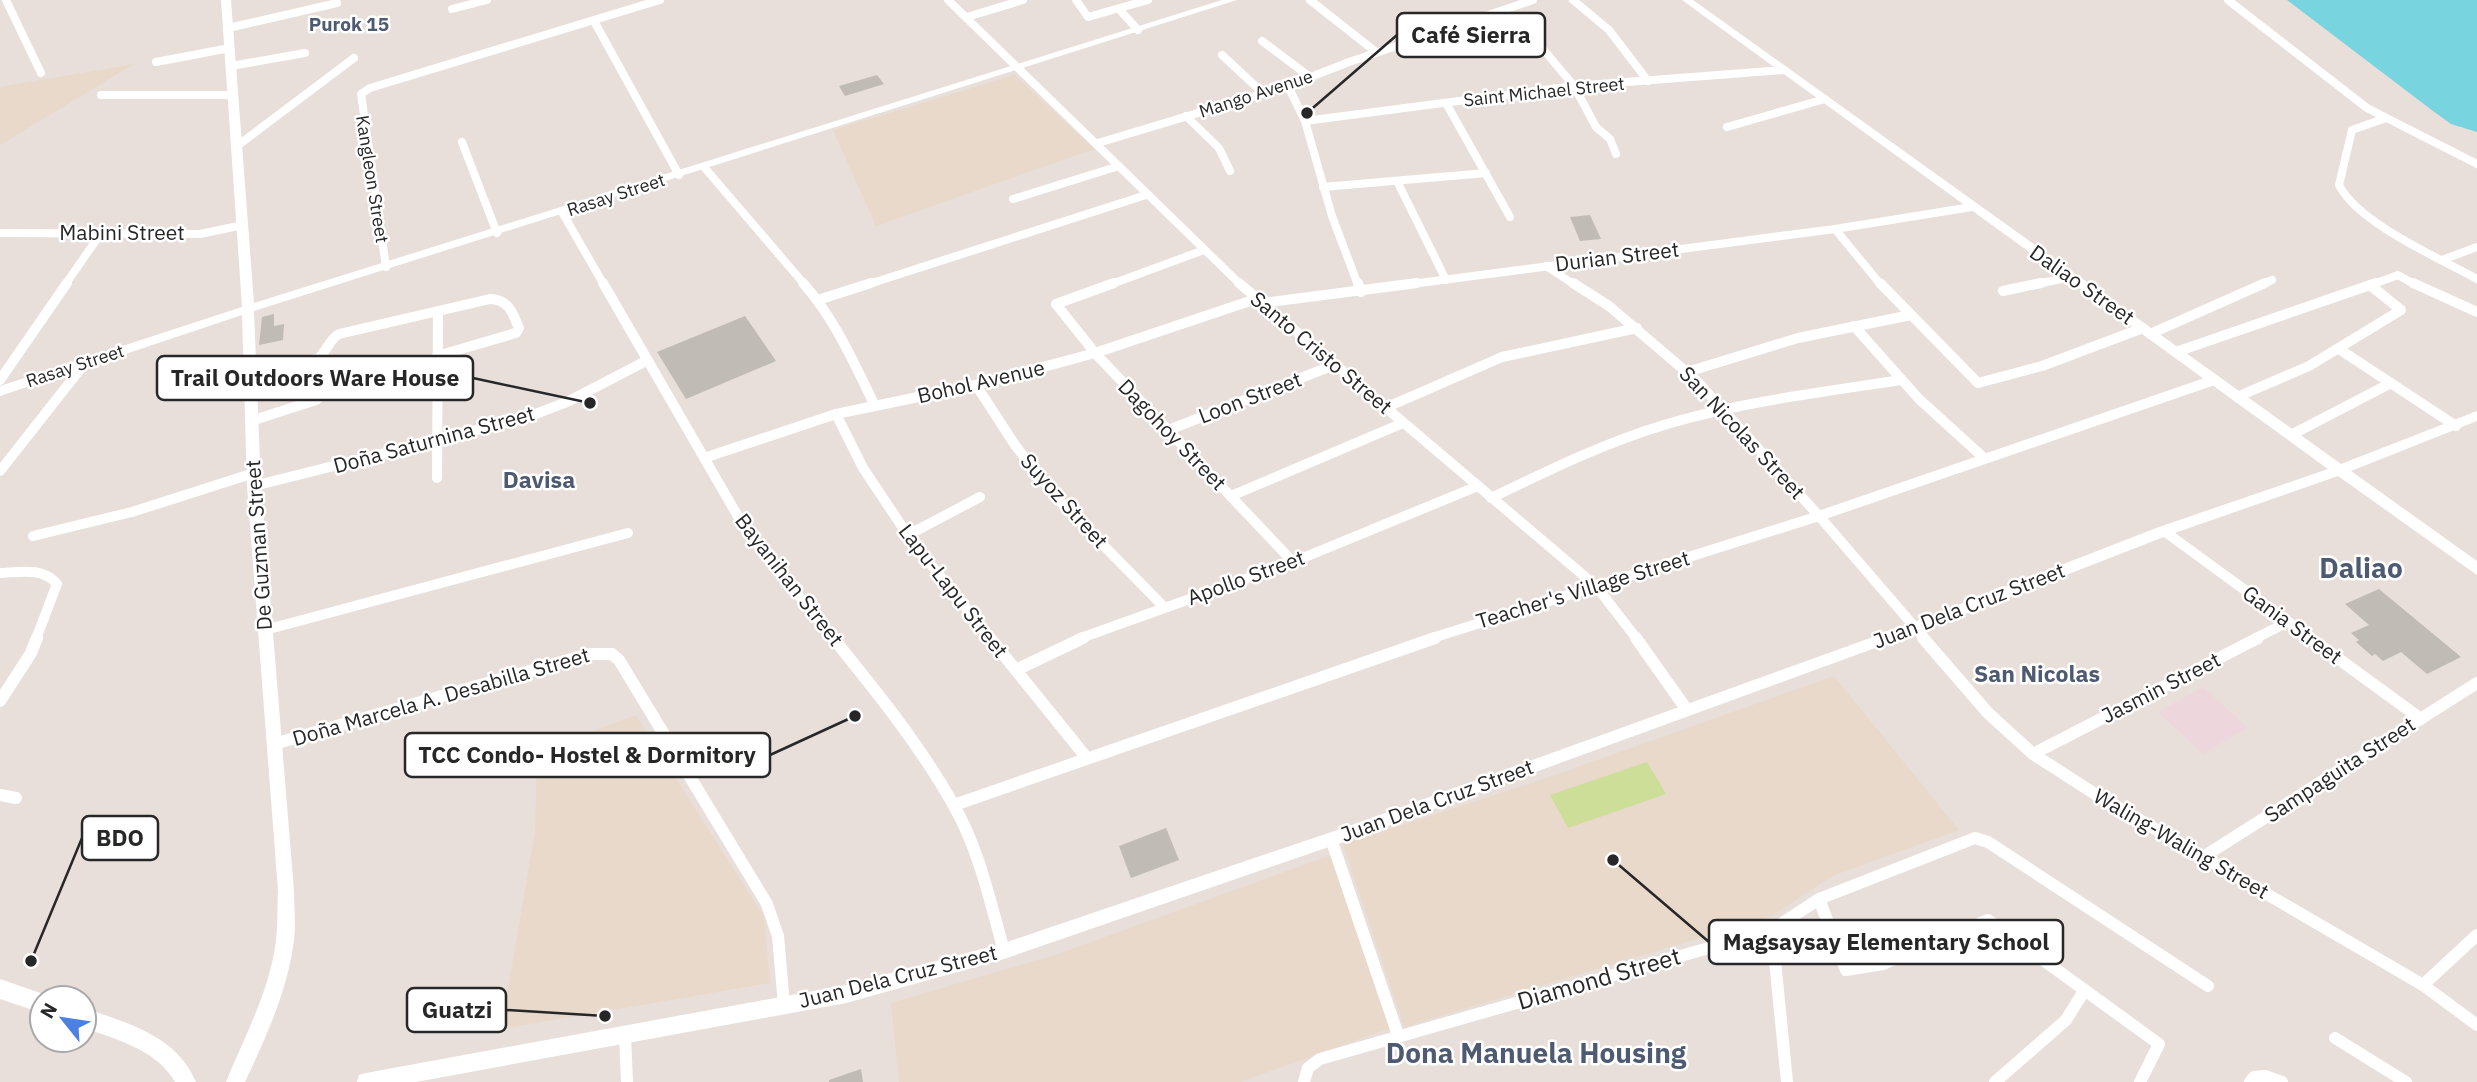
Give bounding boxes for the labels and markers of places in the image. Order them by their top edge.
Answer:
callout: Café Sierra [1397,13,1545,57]
callout: Trail Outdoors Ware House [157,356,473,400]
callout: TCC Condo- Hostel & Dormitory [405,733,770,777]
callout: BDO [82,816,158,860]
callout: Magsaysay Elementary School [1709,920,2063,964]
callout: Guatzi [407,988,506,1032]

